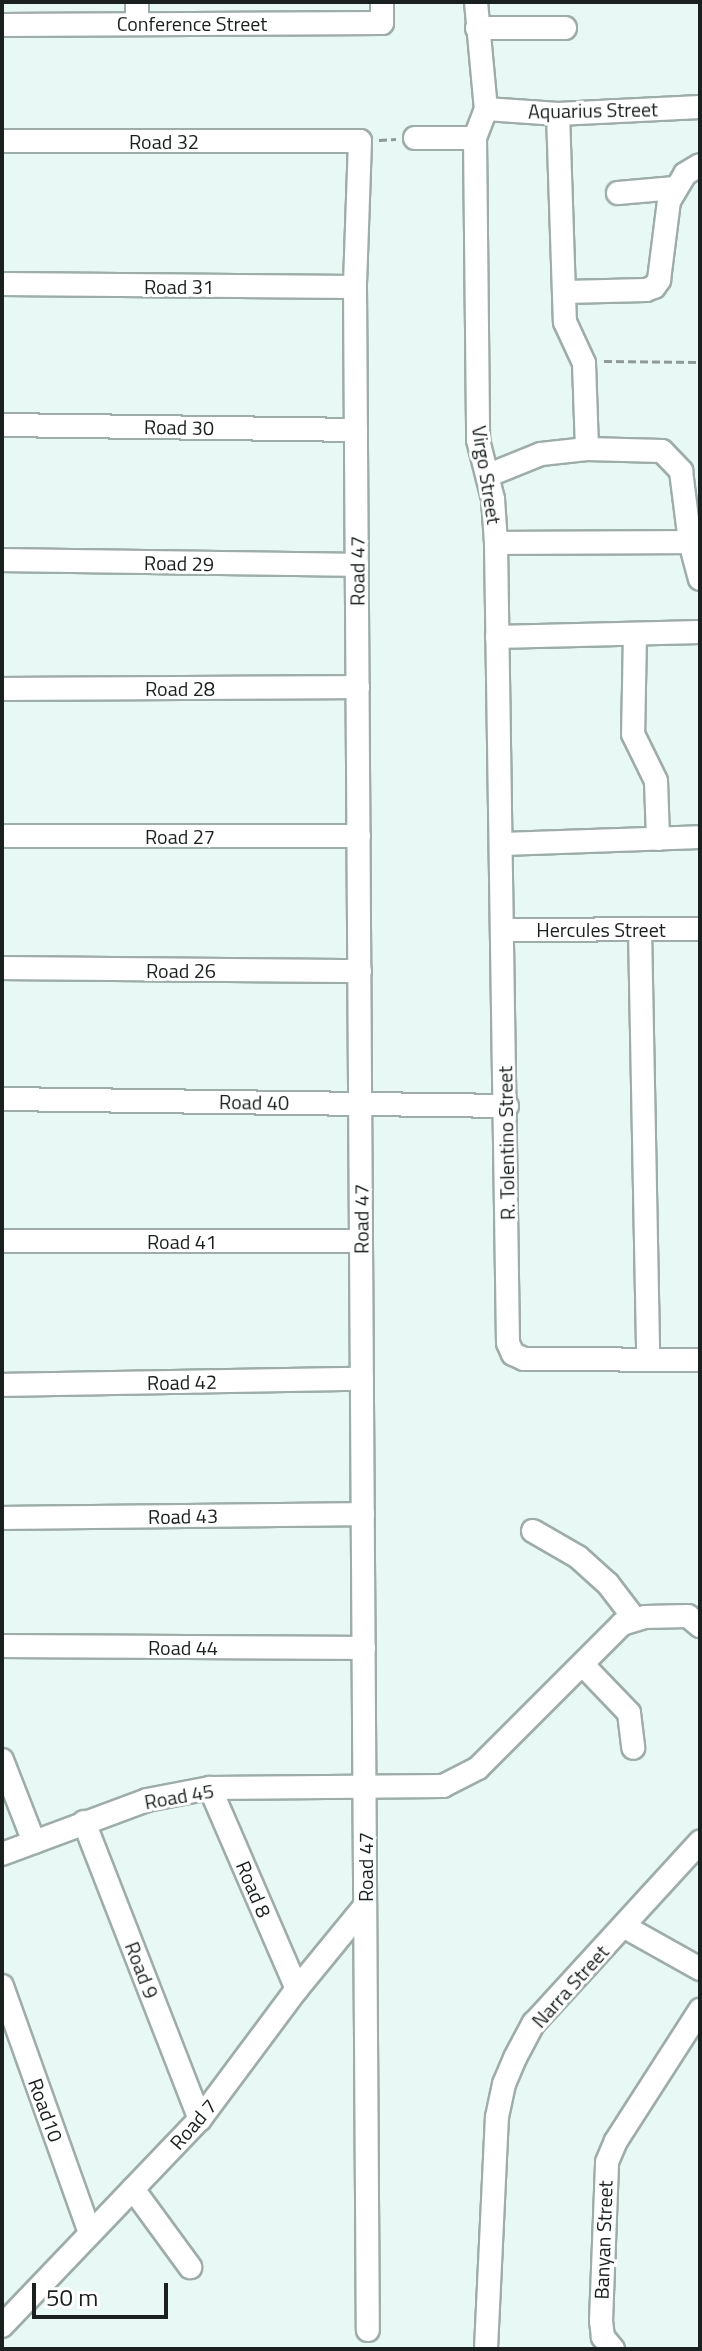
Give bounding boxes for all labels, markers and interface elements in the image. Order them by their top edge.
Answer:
street label: Conference Street [117,11,267,35]
street label: Aquarius Street [528,97,658,123]
street label: Road 32 [129,129,199,153]
street label: Road 31 [144,274,214,298]
street label: Road 30 [144,414,214,440]
street label: Virgo Street [467,424,507,526]
street label: Road 47 [345,536,369,606]
street label: Road 29 [144,550,214,576]
street label: Road 28 [145,676,215,700]
street label: Road 27 [145,824,215,848]
street label: Hercules Street [536,917,666,941]
street label: Road 26 [146,958,216,982]
street label: R. Tolentino Street [493,1066,519,1220]
street label: Road 40 [219,1089,289,1115]
street label: Road 47 [349,1184,373,1254]
street label: Road 41 [147,1229,217,1253]
street label: Road 42 [147,1369,217,1395]
street label: Road 43 [148,1503,218,1529]
street label: Road 44 [148,1635,218,1659]
street label: Road 45 [142,1778,216,1814]
street label: Road 47 [353,1832,377,1902]
street label: Road 8 [231,1857,277,1921]
street label: Road 9 [120,1938,164,2002]
street label: Narra Street [527,1940,613,2032]
street label: Road10 [23,2075,69,2145]
street label: Road 7 [165,2094,221,2154]
street label: Banyan Street [589,2180,617,2300]
scale bar [36,2267,172,2317]
text: 50 m [46,2279,98,2315]

